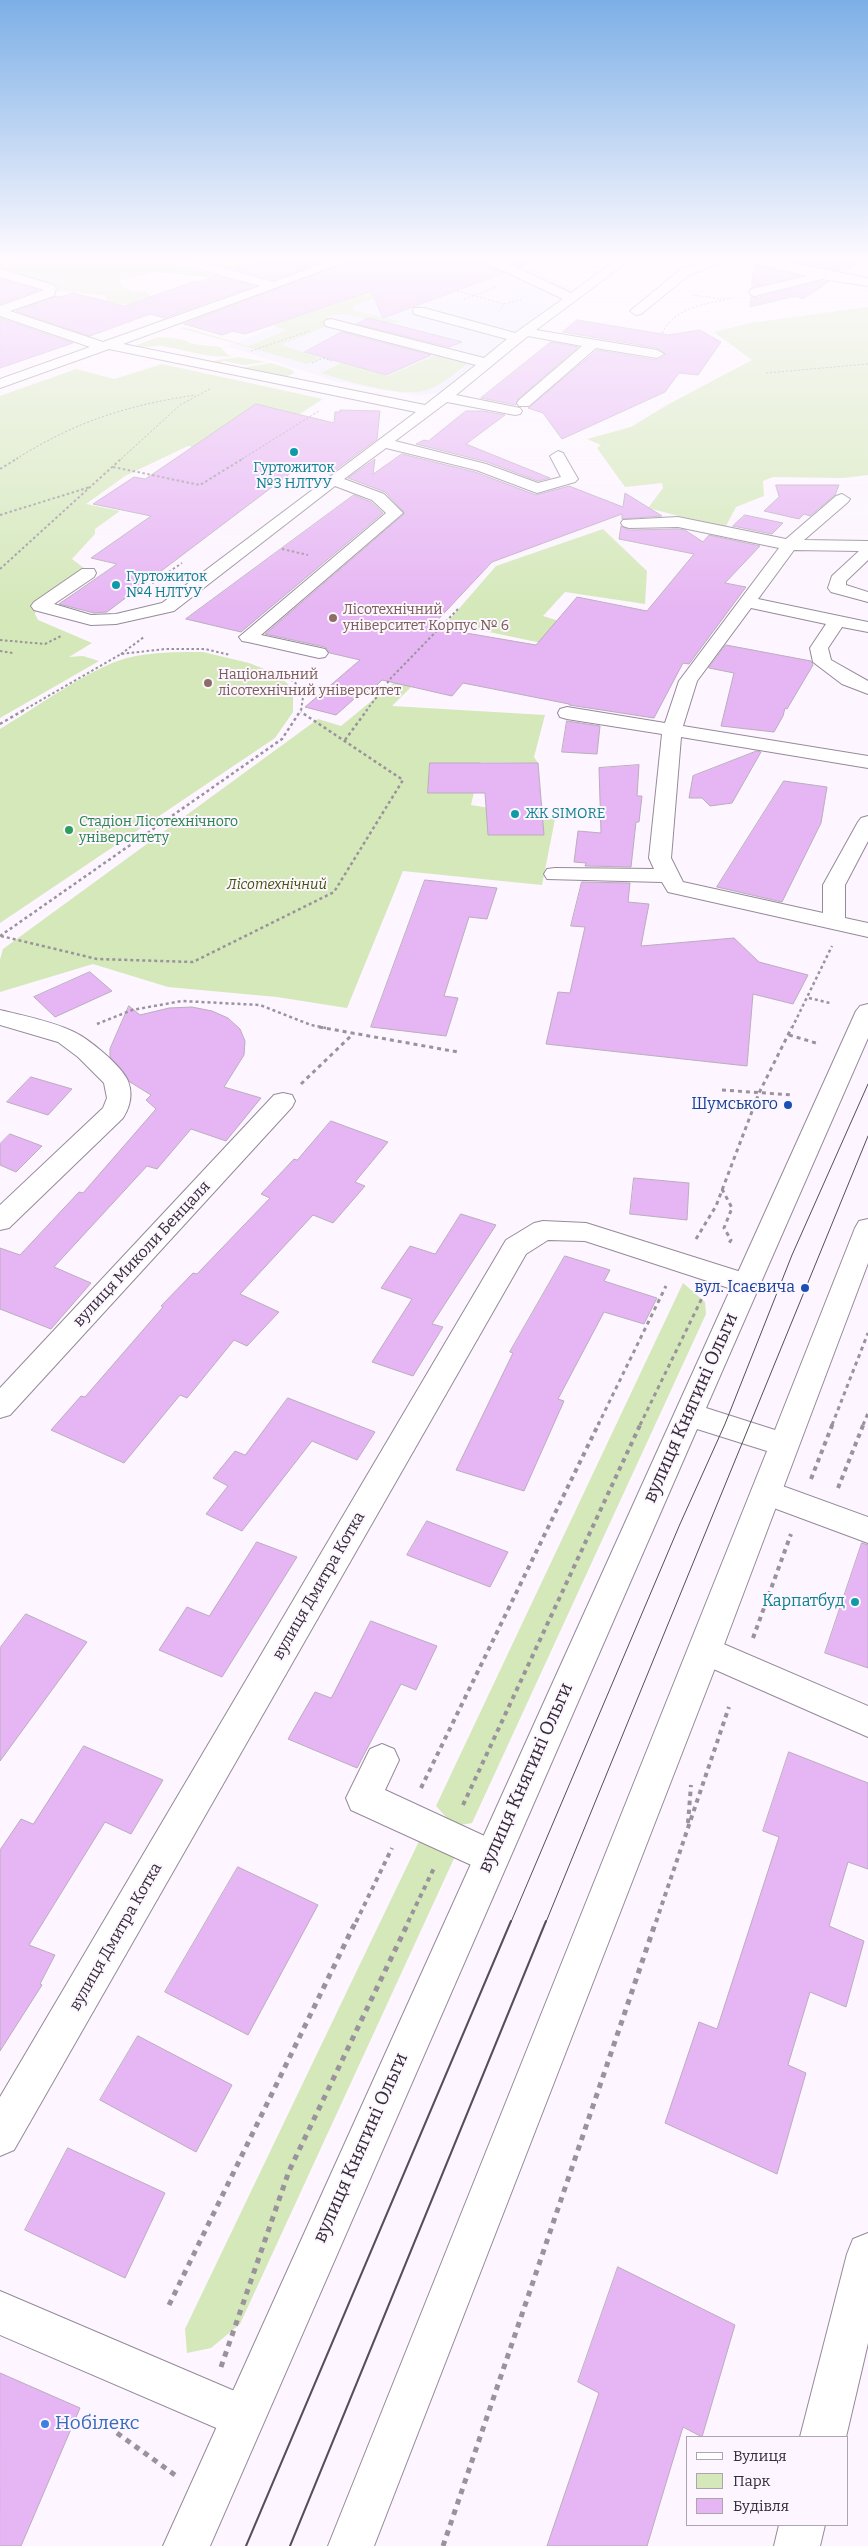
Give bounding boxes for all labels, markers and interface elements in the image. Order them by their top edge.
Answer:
marker: Гуртожиток №3 НЛТУУ [288,446,300,458]
place label: Гуртожиток №3 НЛТУУ [253,460,335,492]
place label: Гуртожиток №4 НЛТУУ [126,569,207,602]
marker: Гуртожиток №4 НЛТУУ [110,579,122,591]
place label: Лісотехнічний університет Корпус № 6 [343,602,509,634]
marker: Лісотехнічний університет Корпус № 6 [327,612,339,624]
place label: Національний лісотехнічний університет [218,667,401,700]
marker: Національний лісотехнічний університет [202,677,214,689]
place label: ЖК SIMORE [525,806,605,822]
marker: ЖК SIMORE [509,808,521,820]
place label: Стадіон Лісотехнічного університету [79,814,238,846]
marker: Стадіон Лісотехнічного університету [63,824,75,836]
park label: Лісотехнічний [227,877,327,893]
place label: Шумського [691,1095,778,1115]
marker: Шумського [782,1099,794,1111]
street label: вулиця Миколи Бенцаля [69,1177,215,1331]
place label: вул. Ісаєвича [694,1278,795,1298]
marker: вул. Ісаєвича [799,1282,811,1294]
street label: вулиця Княгині Ольги [639,1309,743,1507]
street label: вулиця Дмитра Котка [269,1509,369,1663]
place label: Карпатбуд [762,1592,845,1612]
marker: Карпатбуд [849,1596,861,1608]
street label: вулиця Княгині Ольги [474,1679,578,1877]
street label: вулиця Дмитра Котка [66,1860,166,2014]
street label: вулиця Княгині Ольги [309,2049,413,2247]
place label: Нобілекс [55,2413,140,2435]
marker: Нобілекс [39,2418,51,2430]
legend [686,2436,848,2526]
text: Вулиця [733,2447,787,2465]
text: Парк [733,2472,770,2490]
text: Будівля [733,2497,789,2515]

